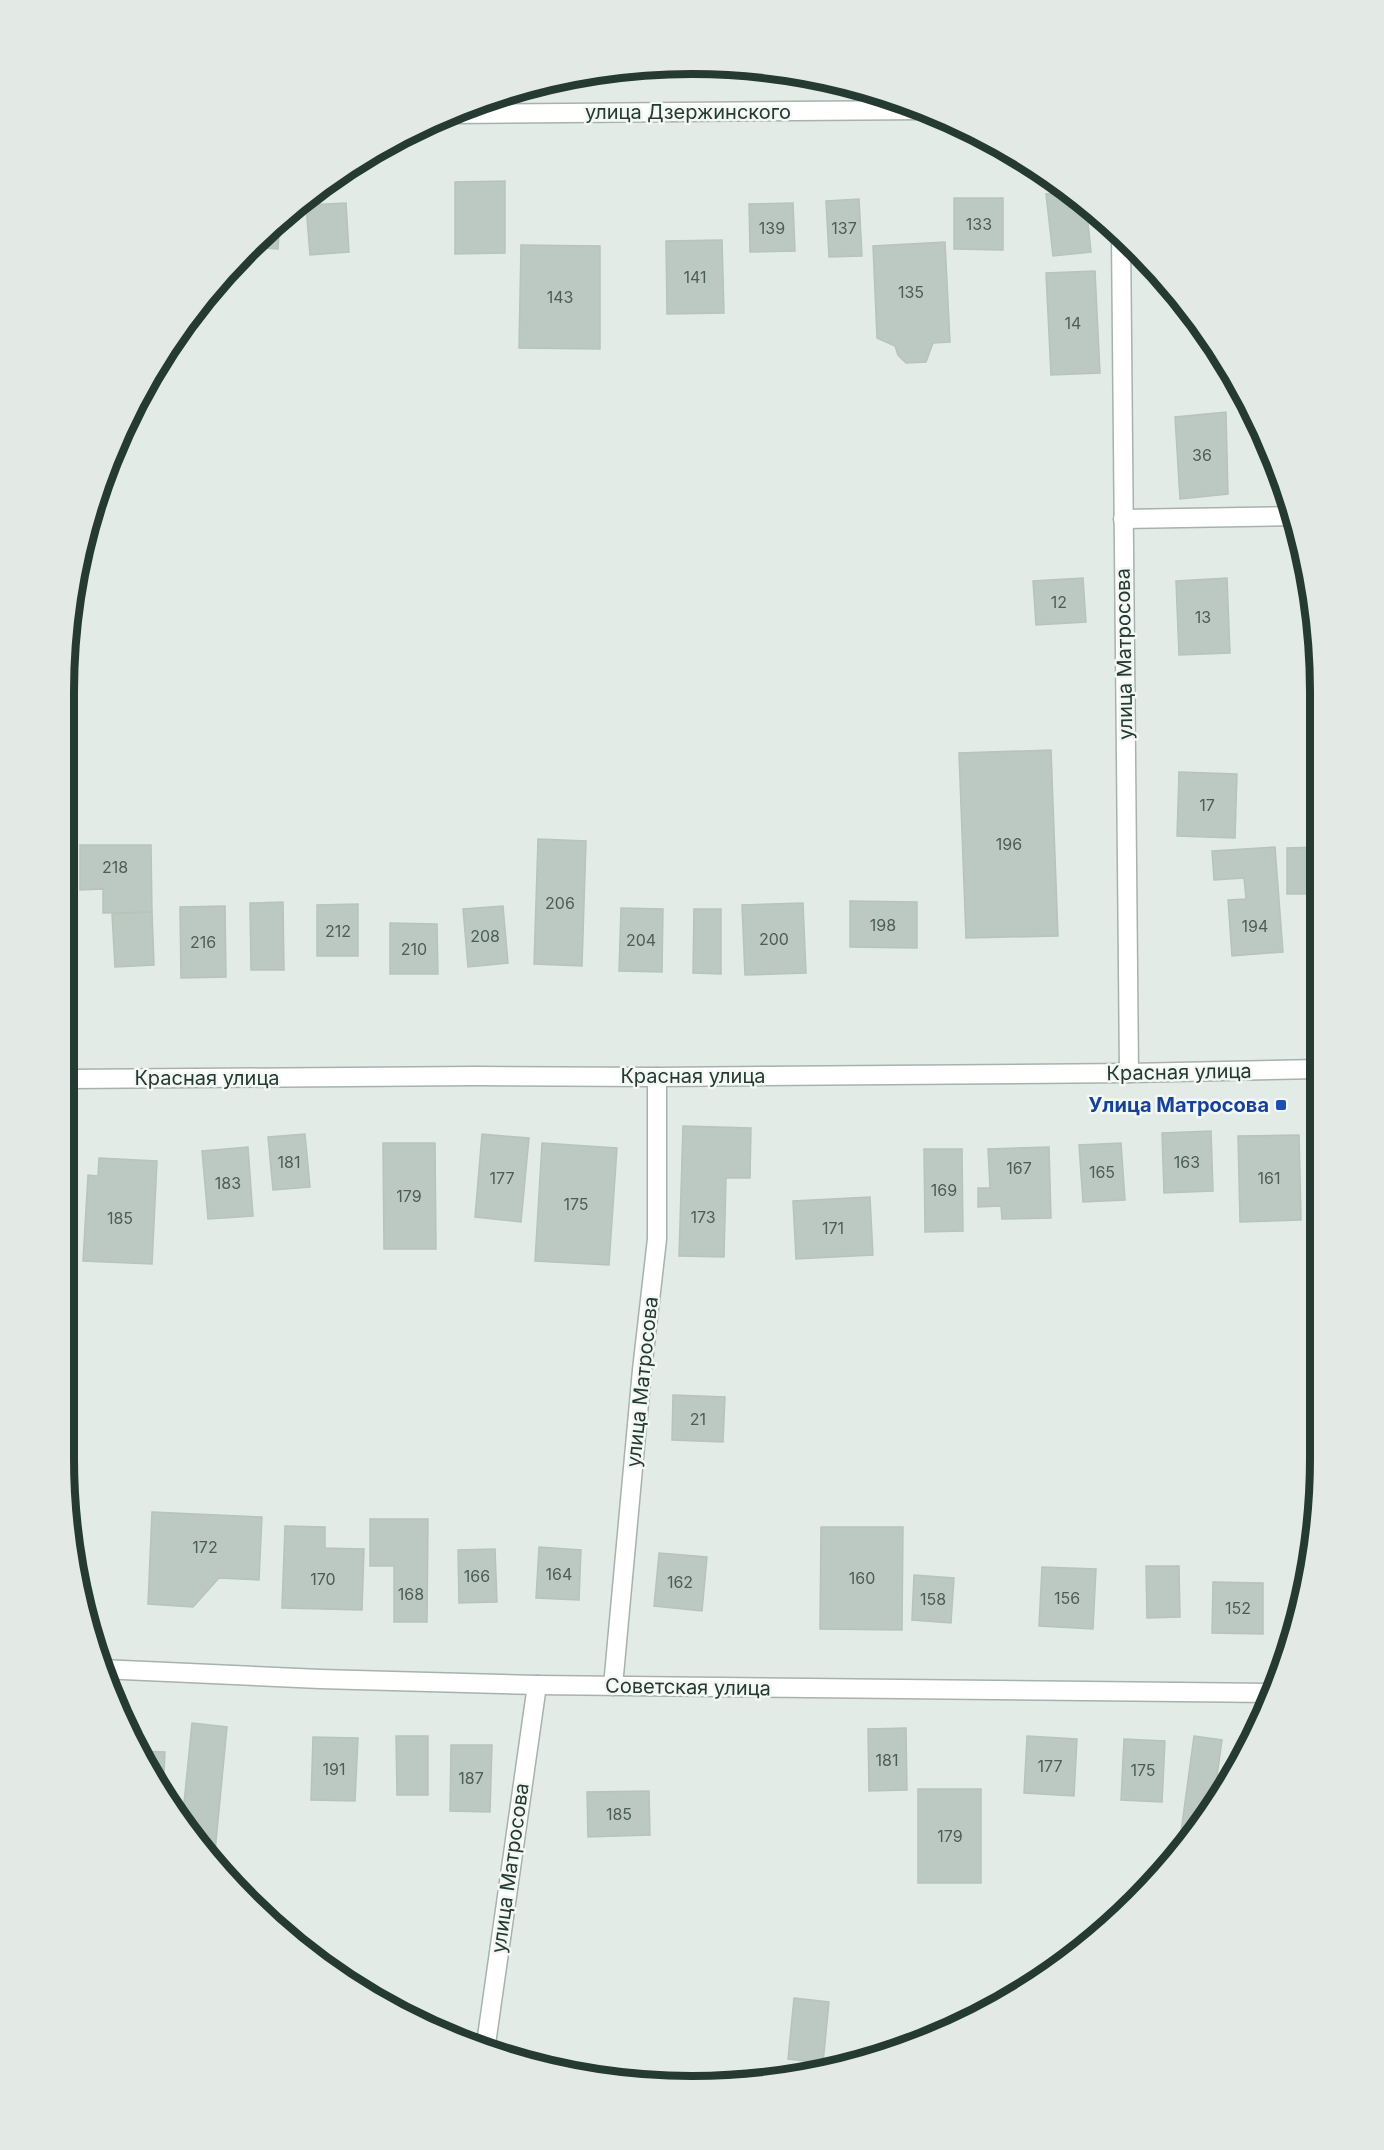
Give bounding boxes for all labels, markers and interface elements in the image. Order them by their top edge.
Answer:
street label: улица Дзержинского [585,100,791,124]
house number: 133 [966,214,992,234]
house number: 139 [759,218,785,238]
house number: 137 [831,218,857,238]
house number: 141 [683,267,707,287]
house number: 135 [898,282,924,302]
house number: 143 [547,287,573,307]
house number: 14 [1065,313,1081,333]
house number: 36 [1192,445,1212,465]
street label: улица Матросова [1111,568,1137,740]
house number: 12 [1051,592,1067,612]
house number: 13 [1195,607,1211,627]
house number: 17 [1199,795,1215,815]
house number: 196 [996,834,1022,854]
house number: 218 [102,857,128,877]
house number: 206 [545,893,575,913]
house number: 198 [870,915,896,935]
house number: 194 [1242,916,1268,936]
house number: 212 [325,921,351,941]
house number: 208 [470,926,500,946]
house number: 200 [759,929,789,949]
house number: 204 [626,930,656,950]
house number: 216 [190,932,216,952]
house number: 210 [401,939,427,959]
street label: Красная улица [1106,1059,1252,1085]
street label: Красная улица [620,1064,766,1088]
street label: Красная улица [134,1066,280,1090]
place label: Улица Матросова [1088,1093,1269,1117]
marker: Улица Матросова [1274,1098,1288,1112]
house number: 181 [278,1152,300,1172]
house number: 163 [1174,1152,1200,1172]
house number: 167 [1006,1158,1032,1178]
house number: 165 [1089,1162,1115,1182]
house number: 177 [490,1168,514,1188]
house number: 161 [1258,1168,1280,1188]
house number: 183 [215,1173,241,1193]
house number: 169 [931,1180,957,1200]
house number: 179 [396,1186,422,1206]
house number: 175 [563,1194,589,1214]
house number: 173 [690,1207,716,1227]
house number: 185 [107,1208,133,1228]
house number: 171 [822,1218,844,1238]
street label: улица Матросова [621,1295,663,1469]
house number: 21 [690,1409,706,1429]
house number: 172 [192,1537,218,1557]
house number: 164 [546,1564,572,1584]
house number: 166 [464,1566,490,1586]
house number: 160 [849,1568,875,1588]
house number: 170 [310,1569,336,1589]
house number: 162 [667,1572,693,1592]
house number: 168 [398,1584,424,1604]
house number: 156 [1054,1588,1080,1608]
house number: 158 [920,1589,946,1609]
house number: 152 [1225,1598,1251,1618]
street label: Советская улица [605,1674,771,1700]
house number: 181 [876,1750,898,1770]
house number: 177 [1038,1756,1062,1776]
house number: 191 [323,1759,345,1779]
house number: 175 [1130,1760,1156,1780]
house number: 187 [458,1768,484,1788]
street label: улица Матросова [486,1781,534,1955]
house number: 185 [606,1804,632,1824]
house number: 179 [937,1826,963,1846]

